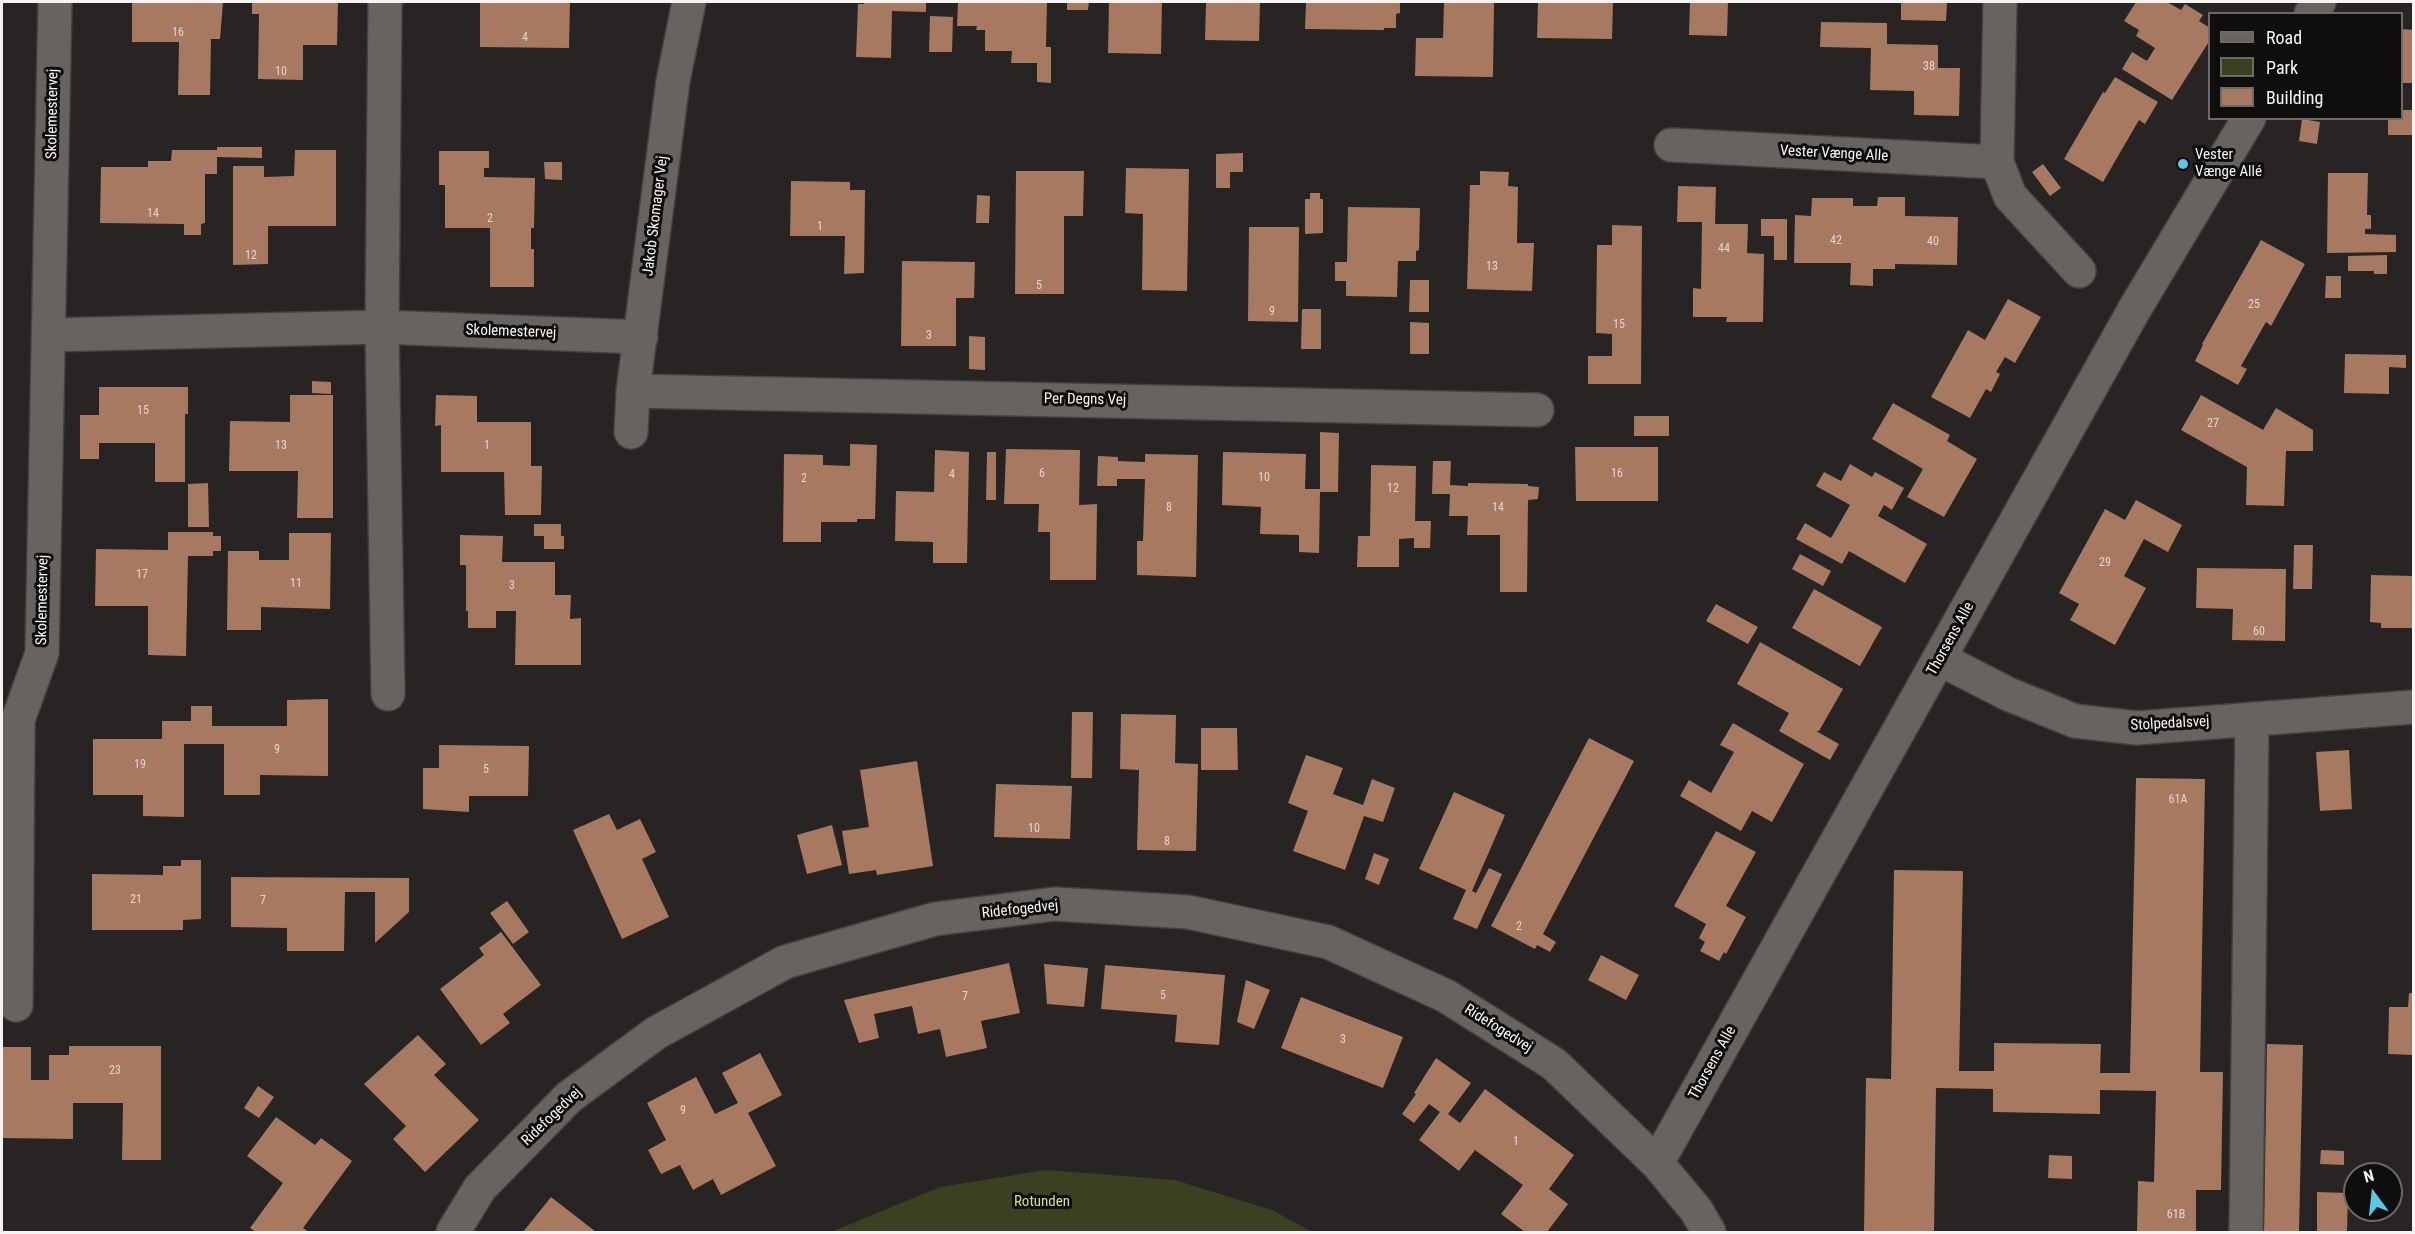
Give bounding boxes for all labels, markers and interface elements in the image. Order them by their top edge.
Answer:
legend [2208,12,2403,120]
house number: 16 [172,26,184,40]
text: Road [2266,27,2302,48]
house number: 4 [522,31,528,45]
text: Park [2266,57,2298,78]
house number: 38 [1923,60,1935,74]
house number: 10 [275,65,287,79]
street label: Skolemestervej [43,69,63,159]
text: Building [2266,87,2323,108]
street label: Vester Vænge Alle [1779,142,1889,166]
place label: Vester Vænge Allé [2195,146,2262,181]
street label: Jakob Skomager Vej [640,155,672,277]
marker: Vester Vænge Allé [2176,157,2190,171]
house number: 14 [147,207,159,221]
house number: 2 [487,212,493,226]
house number: 1 [817,220,823,234]
house number: 42 [1830,234,1842,248]
house number: 40 [1927,235,1939,249]
house number: 44 [1718,242,1730,256]
house number: 12 [245,249,257,263]
house number: 13 [1486,260,1498,274]
house number: 5 [1036,279,1042,293]
house number: 25 [2248,298,2260,312]
house number: 9 [1269,305,1275,319]
house number: 15 [1613,318,1625,332]
street label: Skolemestervej [465,321,557,343]
house number: 3 [926,329,932,343]
street label: Per Degns Vej [1044,390,1126,410]
house number: 15 [137,404,149,418]
house number: 27 [2207,417,2219,431]
house number: 13 [275,439,287,453]
house number: 1 [484,439,490,453]
house number: 6 [1039,467,1045,481]
house number: 16 [1611,467,1623,481]
house number: 4 [949,468,955,482]
house number: 10 [1258,471,1270,485]
house number: 2 [801,472,807,486]
house number: 12 [1387,482,1399,496]
house number: 8 [1166,501,1172,515]
house number: 14 [1492,501,1504,515]
street label: Skolemestervej [33,555,53,645]
house number: 29 [2099,556,2111,570]
house number: 17 [136,568,148,582]
house number: 11 [290,577,302,591]
house number: 3 [509,579,515,593]
street label: Thorsens Alle [1923,599,1979,679]
house number: 60 [2253,625,2265,639]
street label: Stolpedalsvej [2130,713,2210,735]
house number: 9 [274,743,280,757]
house number: 19 [134,758,146,772]
house number: 5 [483,763,489,777]
house number: 61A [2169,793,2187,807]
house number: 10 [1028,822,1040,836]
house number: 8 [1164,835,1170,849]
house number: 21 [130,893,142,907]
house number: 7 [260,894,266,908]
street label: Ridefogedvej [981,897,1059,923]
house number: 2 [1516,920,1522,934]
house number: 5 [1160,989,1166,1003]
house number: 7 [962,990,968,1004]
street label: Ridefogedvej [1461,1001,1535,1057]
street label: Thorsens Alle [1685,1023,1741,1103]
house number: 3 [1340,1033,1346,1047]
house number: 23 [109,1064,121,1078]
street label: Ridefogedvej [518,1084,586,1150]
house number: 9 [680,1104,686,1118]
house number: 1 [1513,1135,1519,1149]
north arrow [2343,1162,2403,1222]
text: N [2362,1166,2376,1187]
park label: Rotunden [1014,1193,1070,1211]
house number: 61B [2167,1208,2185,1222]

